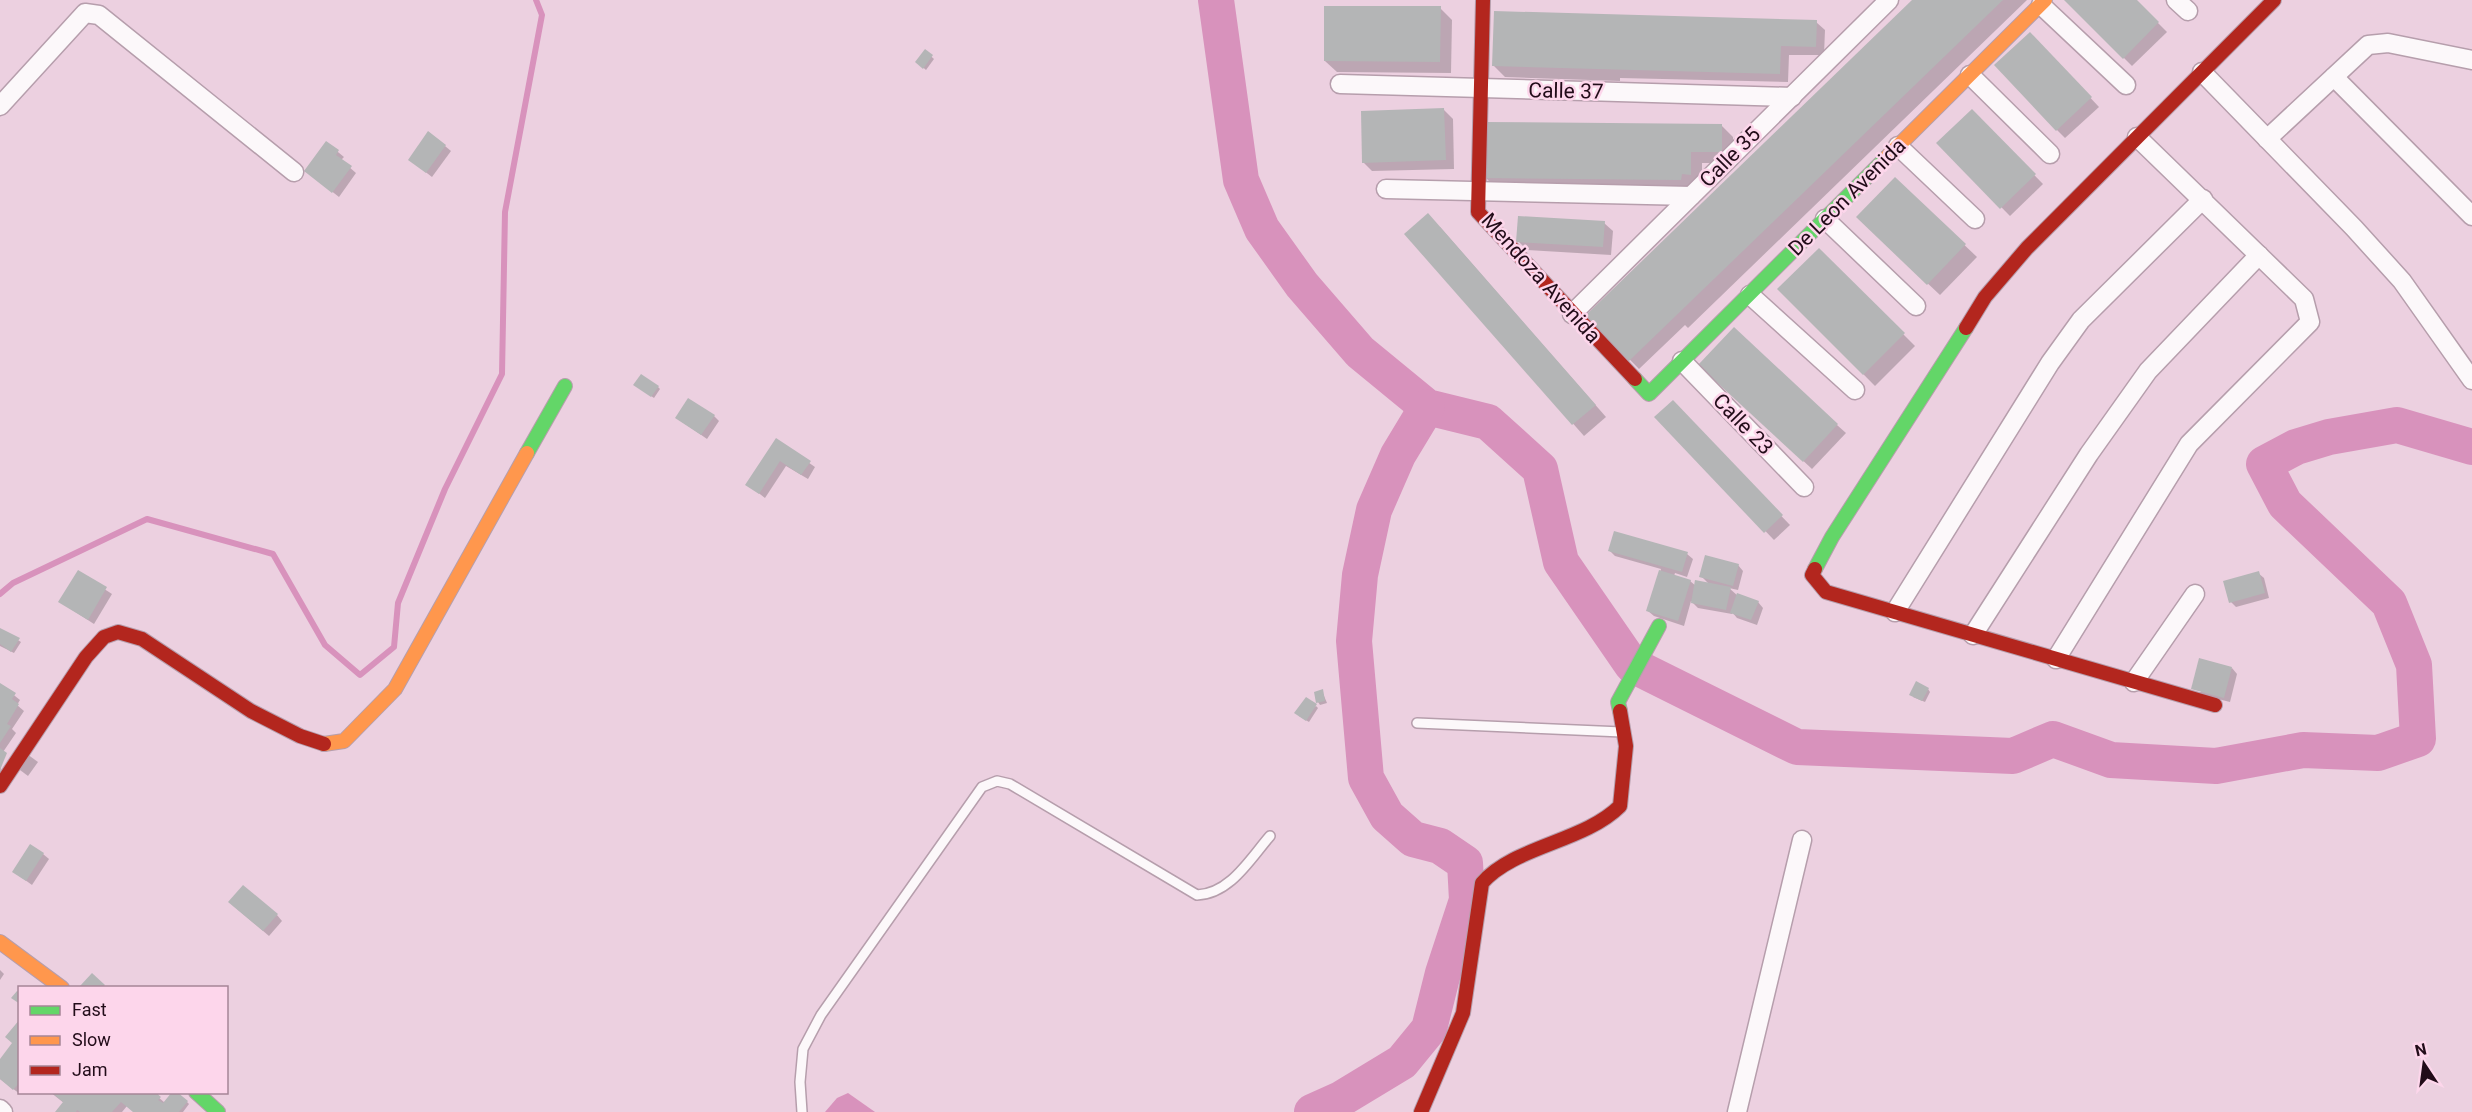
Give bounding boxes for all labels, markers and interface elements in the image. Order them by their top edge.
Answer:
street label: Calle 37 [1528,78,1604,104]
street label: Calle 35 [1695,122,1765,192]
street label: De Leon Avenida [1783,133,1911,261]
street label: Mendoza Avenida [1477,208,1605,348]
street label: Calle 23 [1708,389,1778,459]
legend [18,986,228,1094]
text: Fast [72,999,107,1020]
text: Slow [72,1029,111,1050]
north arrow [2394,1034,2454,1094]
text: N [2413,1039,2428,1060]
text: Jam [72,1059,108,1080]

